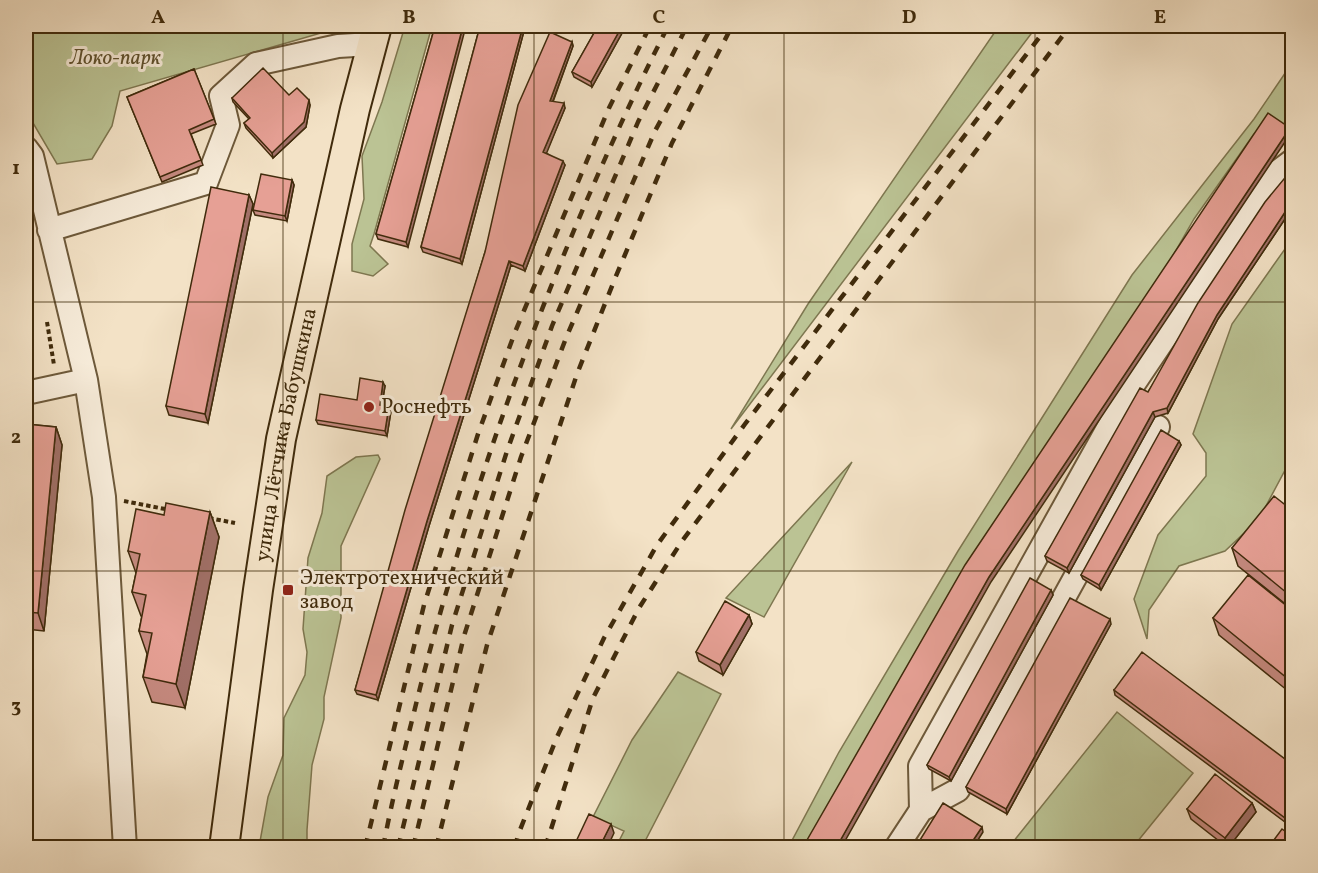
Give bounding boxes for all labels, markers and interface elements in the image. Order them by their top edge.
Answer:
text: A [151,4,165,32]
text: B [402,4,416,32]
text: C [653,4,666,32]
text: D [902,4,916,32]
text: E [1154,4,1166,32]
park label: Локо-парк [69,44,161,73]
text: 1 [12,155,20,183]
street label: улица Лётчика Бабушкина [248,305,324,564]
place label: Роснефть [381,393,472,422]
marker: Роснефть [362,400,376,414]
text: 2 [11,424,21,452]
place label: Электротехнический завод [300,564,504,617]
marker: Электротехнический завод [281,583,295,597]
text: 3 [11,693,21,721]

